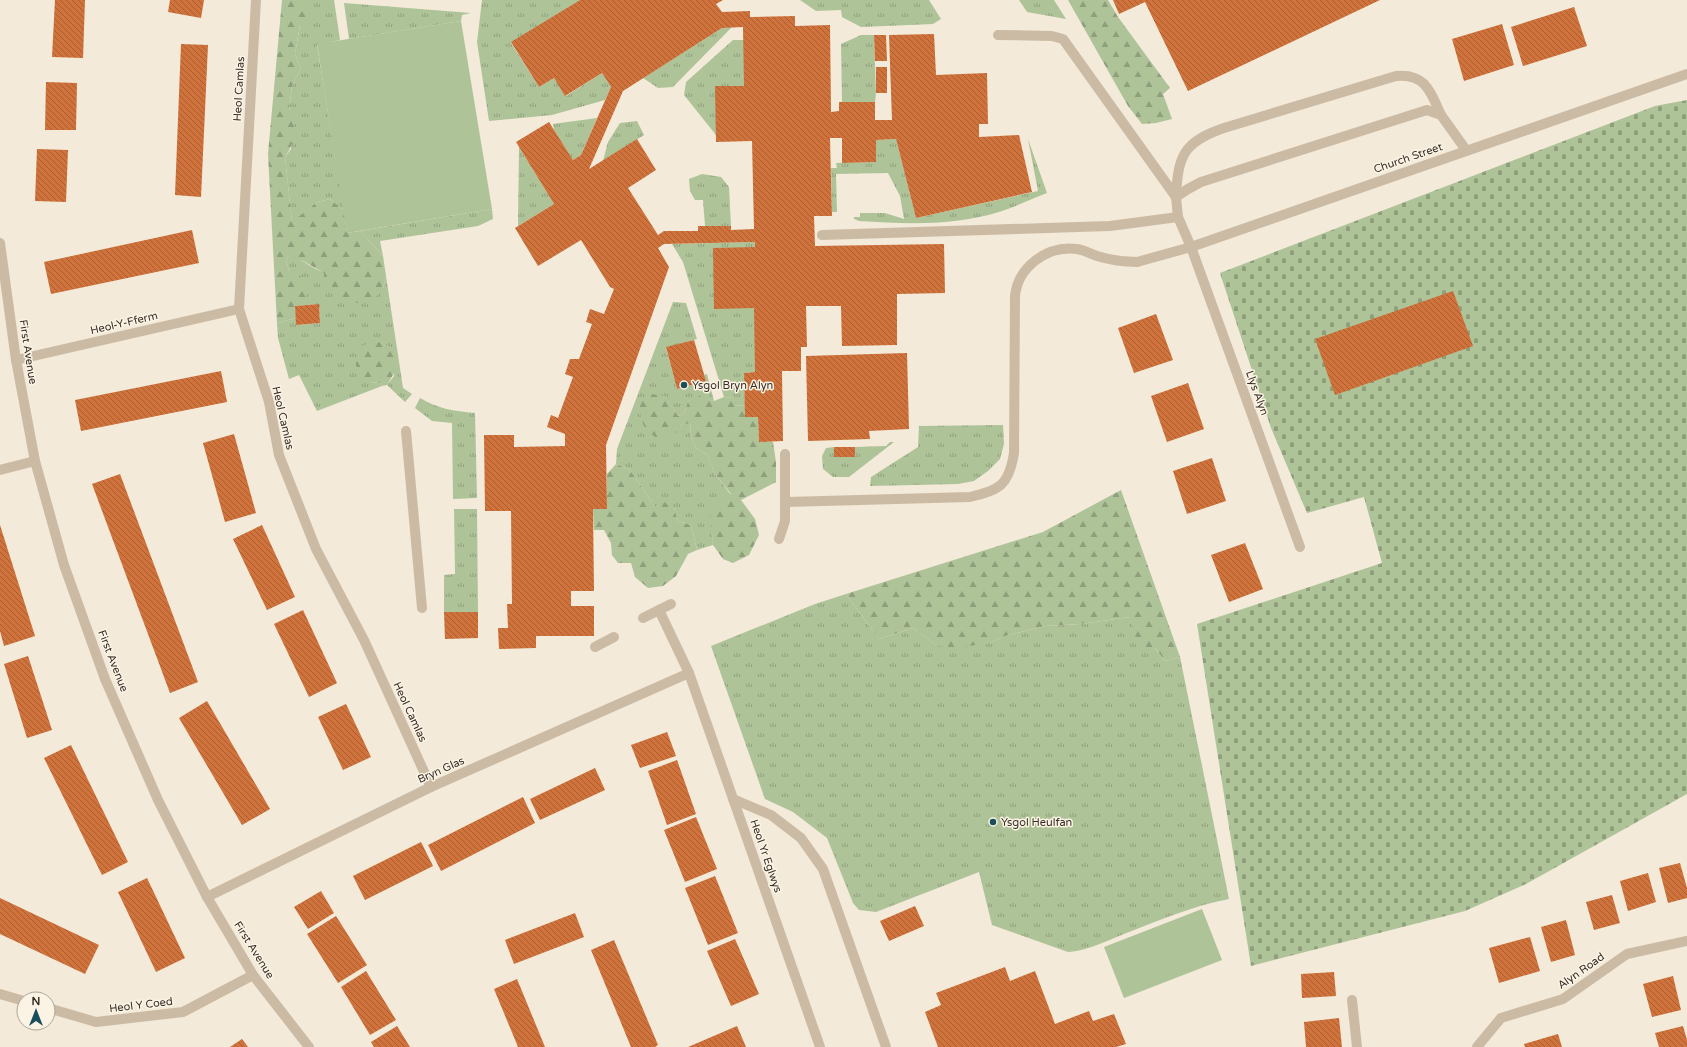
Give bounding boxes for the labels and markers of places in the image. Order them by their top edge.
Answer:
place label: Ysgol Bryn Alyn [692,379,773,392]
marker: Ysgol Bryn Alyn [679,380,689,390]
place label: Ysgol Heulfan [1001,816,1072,829]
marker: Ysgol Heulfan [988,817,998,827]

